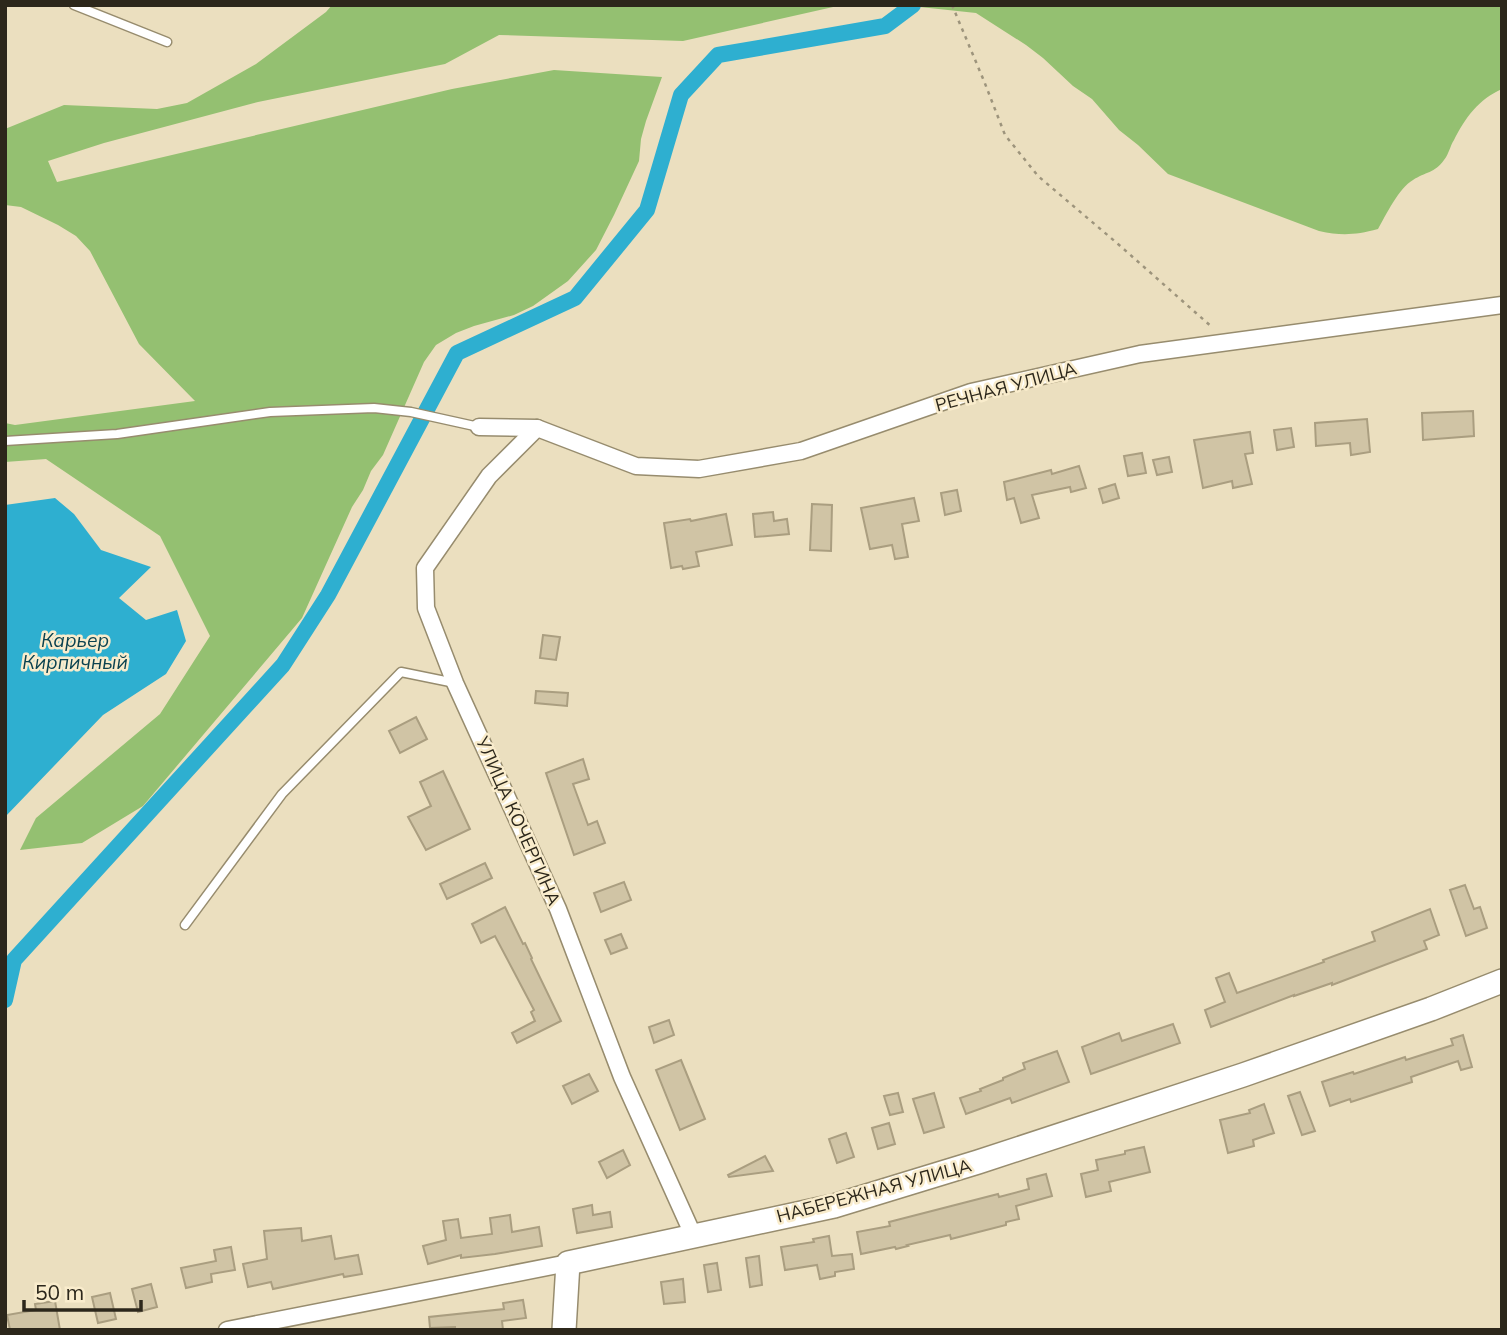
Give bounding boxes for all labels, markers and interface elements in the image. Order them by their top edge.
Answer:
street label: РЕЧНАЯ УЛИЦА [933,357,1079,416]
water label: Карьер Кирпичный [22,628,128,674]
street label: УЛИЦА КОЧЕРГИНА [470,732,566,909]
street label: НАБЕРЕЖНАЯ УЛИЦА [774,1153,974,1228]
scale bar [24,1268,142,1312]
text: 50 m [35,1279,84,1305]

